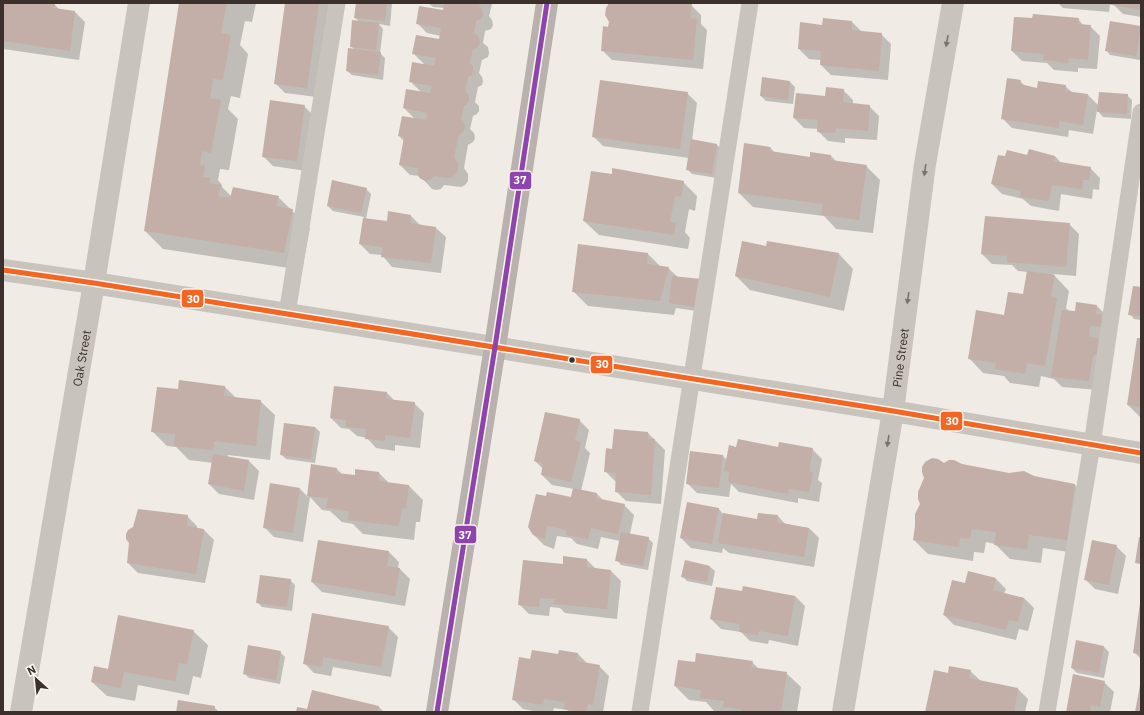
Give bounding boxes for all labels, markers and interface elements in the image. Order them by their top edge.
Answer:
one-way arrow [944,35,950,48]
one-way arrow [922,163,928,176]
line badge: 37 [509,171,532,190]
text: 37 [513,173,527,187]
line badge: 30 [181,289,204,308]
text: 30 [186,292,200,306]
one-way arrow [905,292,911,304]
street label: Pine Street [889,327,911,388]
street label: Oak Street [69,329,93,387]
unlabelled marker [567,355,577,365]
line badge: 30 [590,355,613,374]
text: 30 [595,357,609,371]
line badge: 30 [940,411,963,431]
text: 30 [945,414,959,428]
one-way arrow [885,435,891,447]
line badge: 37 [454,525,477,544]
text: 37 [458,528,472,542]
north arrow [16,659,56,699]
text: N [25,662,38,678]

